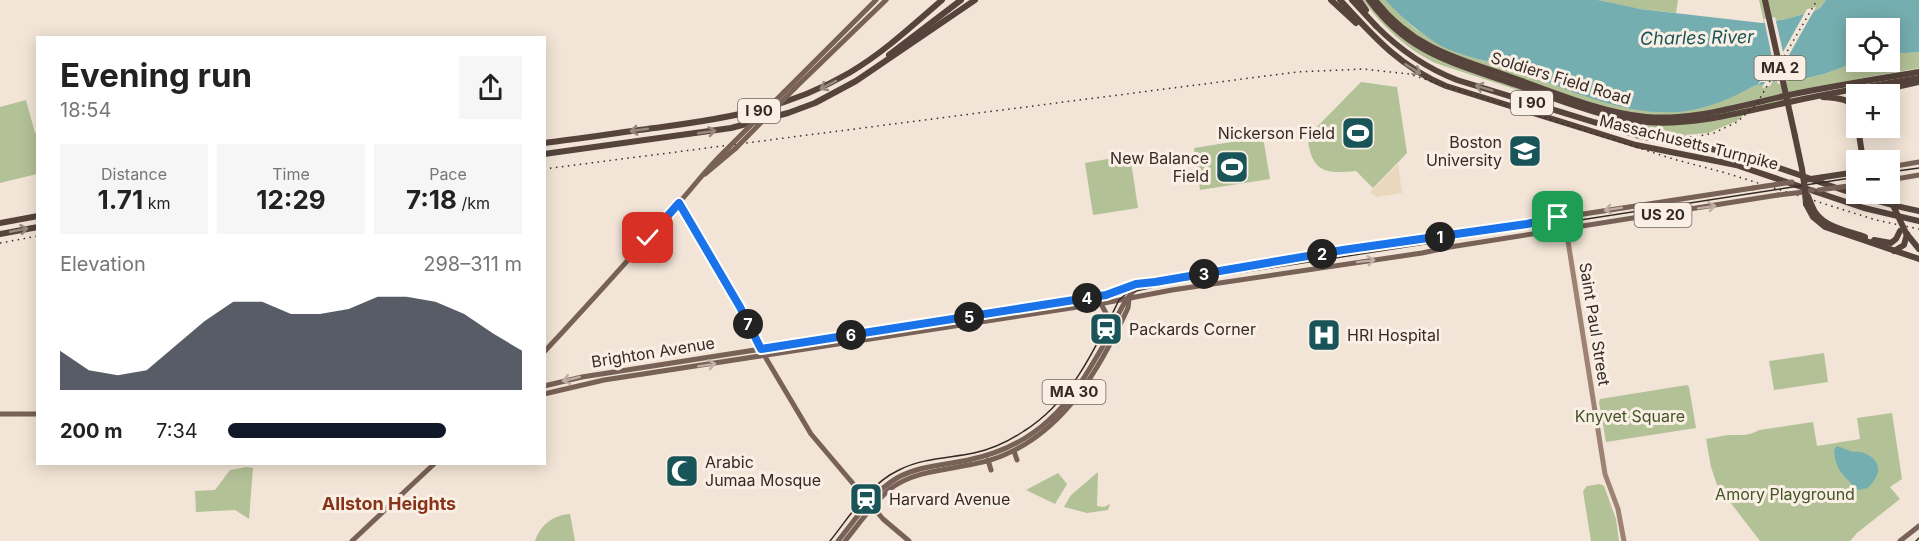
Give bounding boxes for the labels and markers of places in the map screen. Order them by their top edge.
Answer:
sports icon: Nickerson Field [1340,115,1376,151]
place label: Nickerson Field [1218,123,1335,143]
place label: Boston University [1426,132,1502,170]
school or university icon: Boston University [1507,133,1543,169]
place label: New Balance Field [1110,148,1209,186]
sports icon: New Balance Field [1214,149,1250,185]
pin [1532,191,1583,242]
pin [622,212,673,263]
pin: 1 [1425,222,1455,252]
pin: 2 [1307,239,1337,269]
pin: 3 [1189,259,1219,289]
pin: 4 [1072,283,1102,313]
pin: 5 [954,302,984,332]
pin: 7 [733,309,763,339]
station icon: Packards Corner [1088,311,1124,347]
hospital icon: HRI Hospital [1306,317,1342,353]
place label: Packards Corner [1129,319,1256,339]
pin: 6 [836,320,866,350]
place label: HRI Hospital [1347,325,1440,345]
place label: Arabic Jumaa Mosque [705,452,821,490]
mosque icon: Arabic Jumaa Mosque [664,453,700,489]
station icon: Harvard Avenue [848,481,884,517]
place label: Harvard Avenue [889,489,1010,509]

